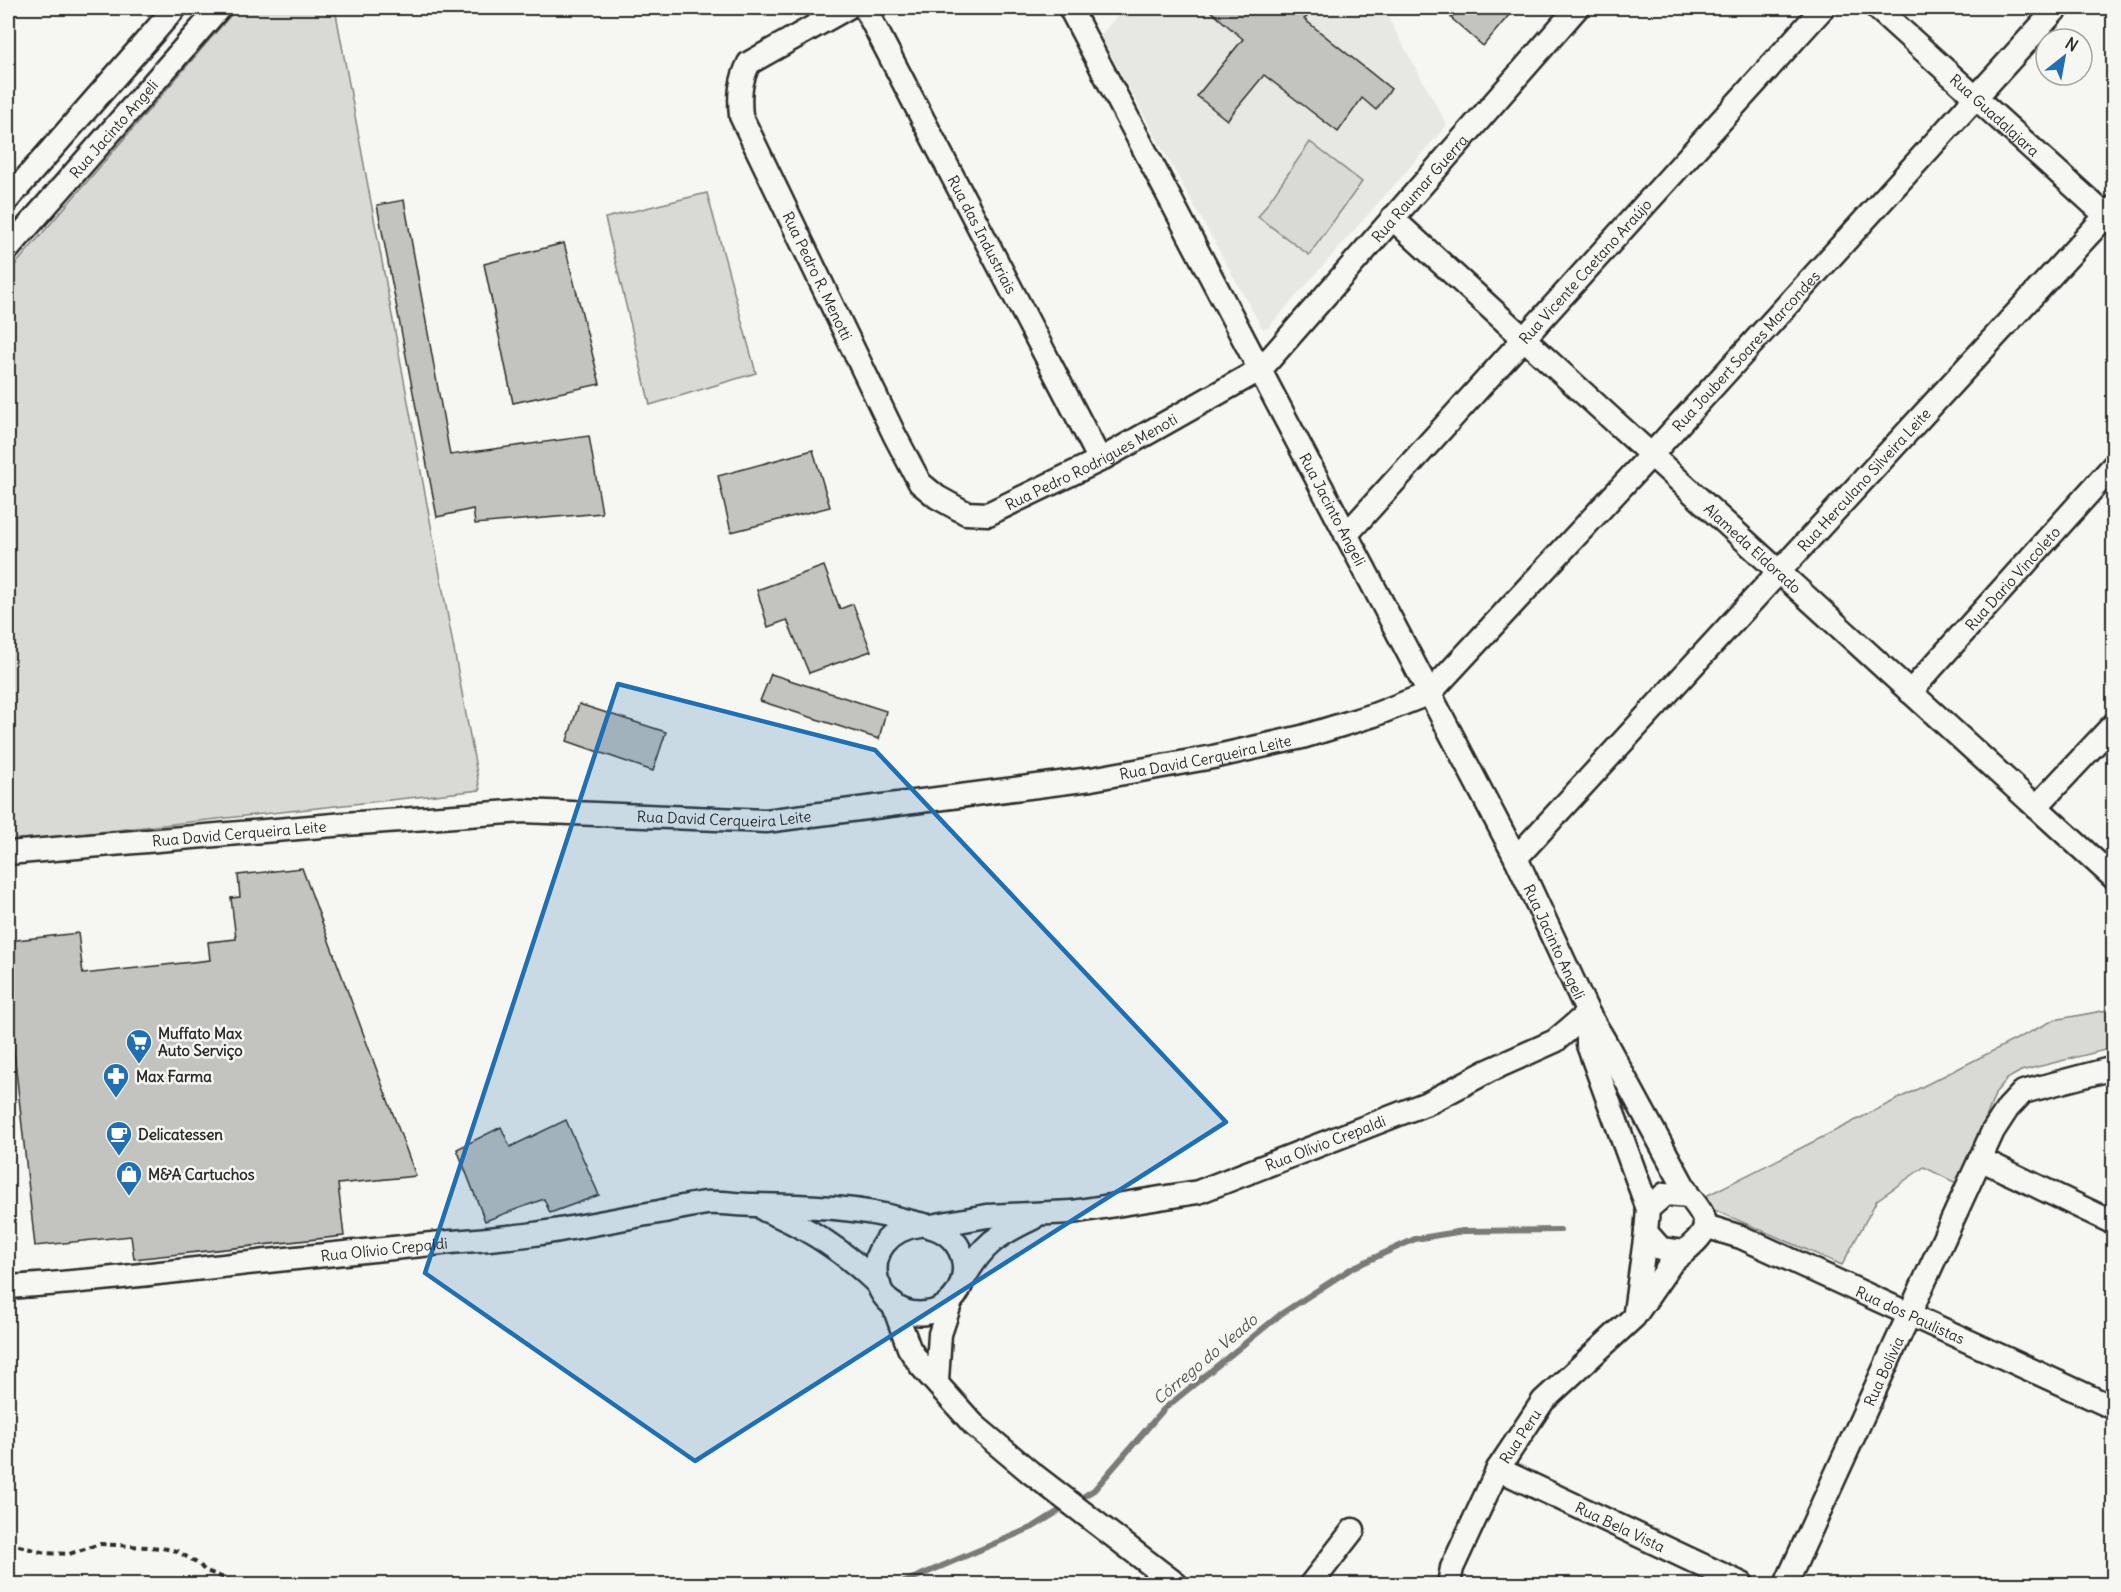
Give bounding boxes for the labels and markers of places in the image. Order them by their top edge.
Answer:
place label: Muffato Max Auto Serviço [158,1024,243,1061]
supermarket icon: Muffato Max Auto Serviço [124,1027,154,1065]
pharmacy icon: Max Farma [101,1061,131,1099]
place label: Max Farma [136,1067,212,1086]
cafe icon: Delicatessen [104,1119,134,1157]
place label: Delicatessen [138,1125,223,1144]
shop icon: M&A Cartuchos [114,1159,144,1197]
place label: M&A Cartuchos [148,1165,255,1184]

